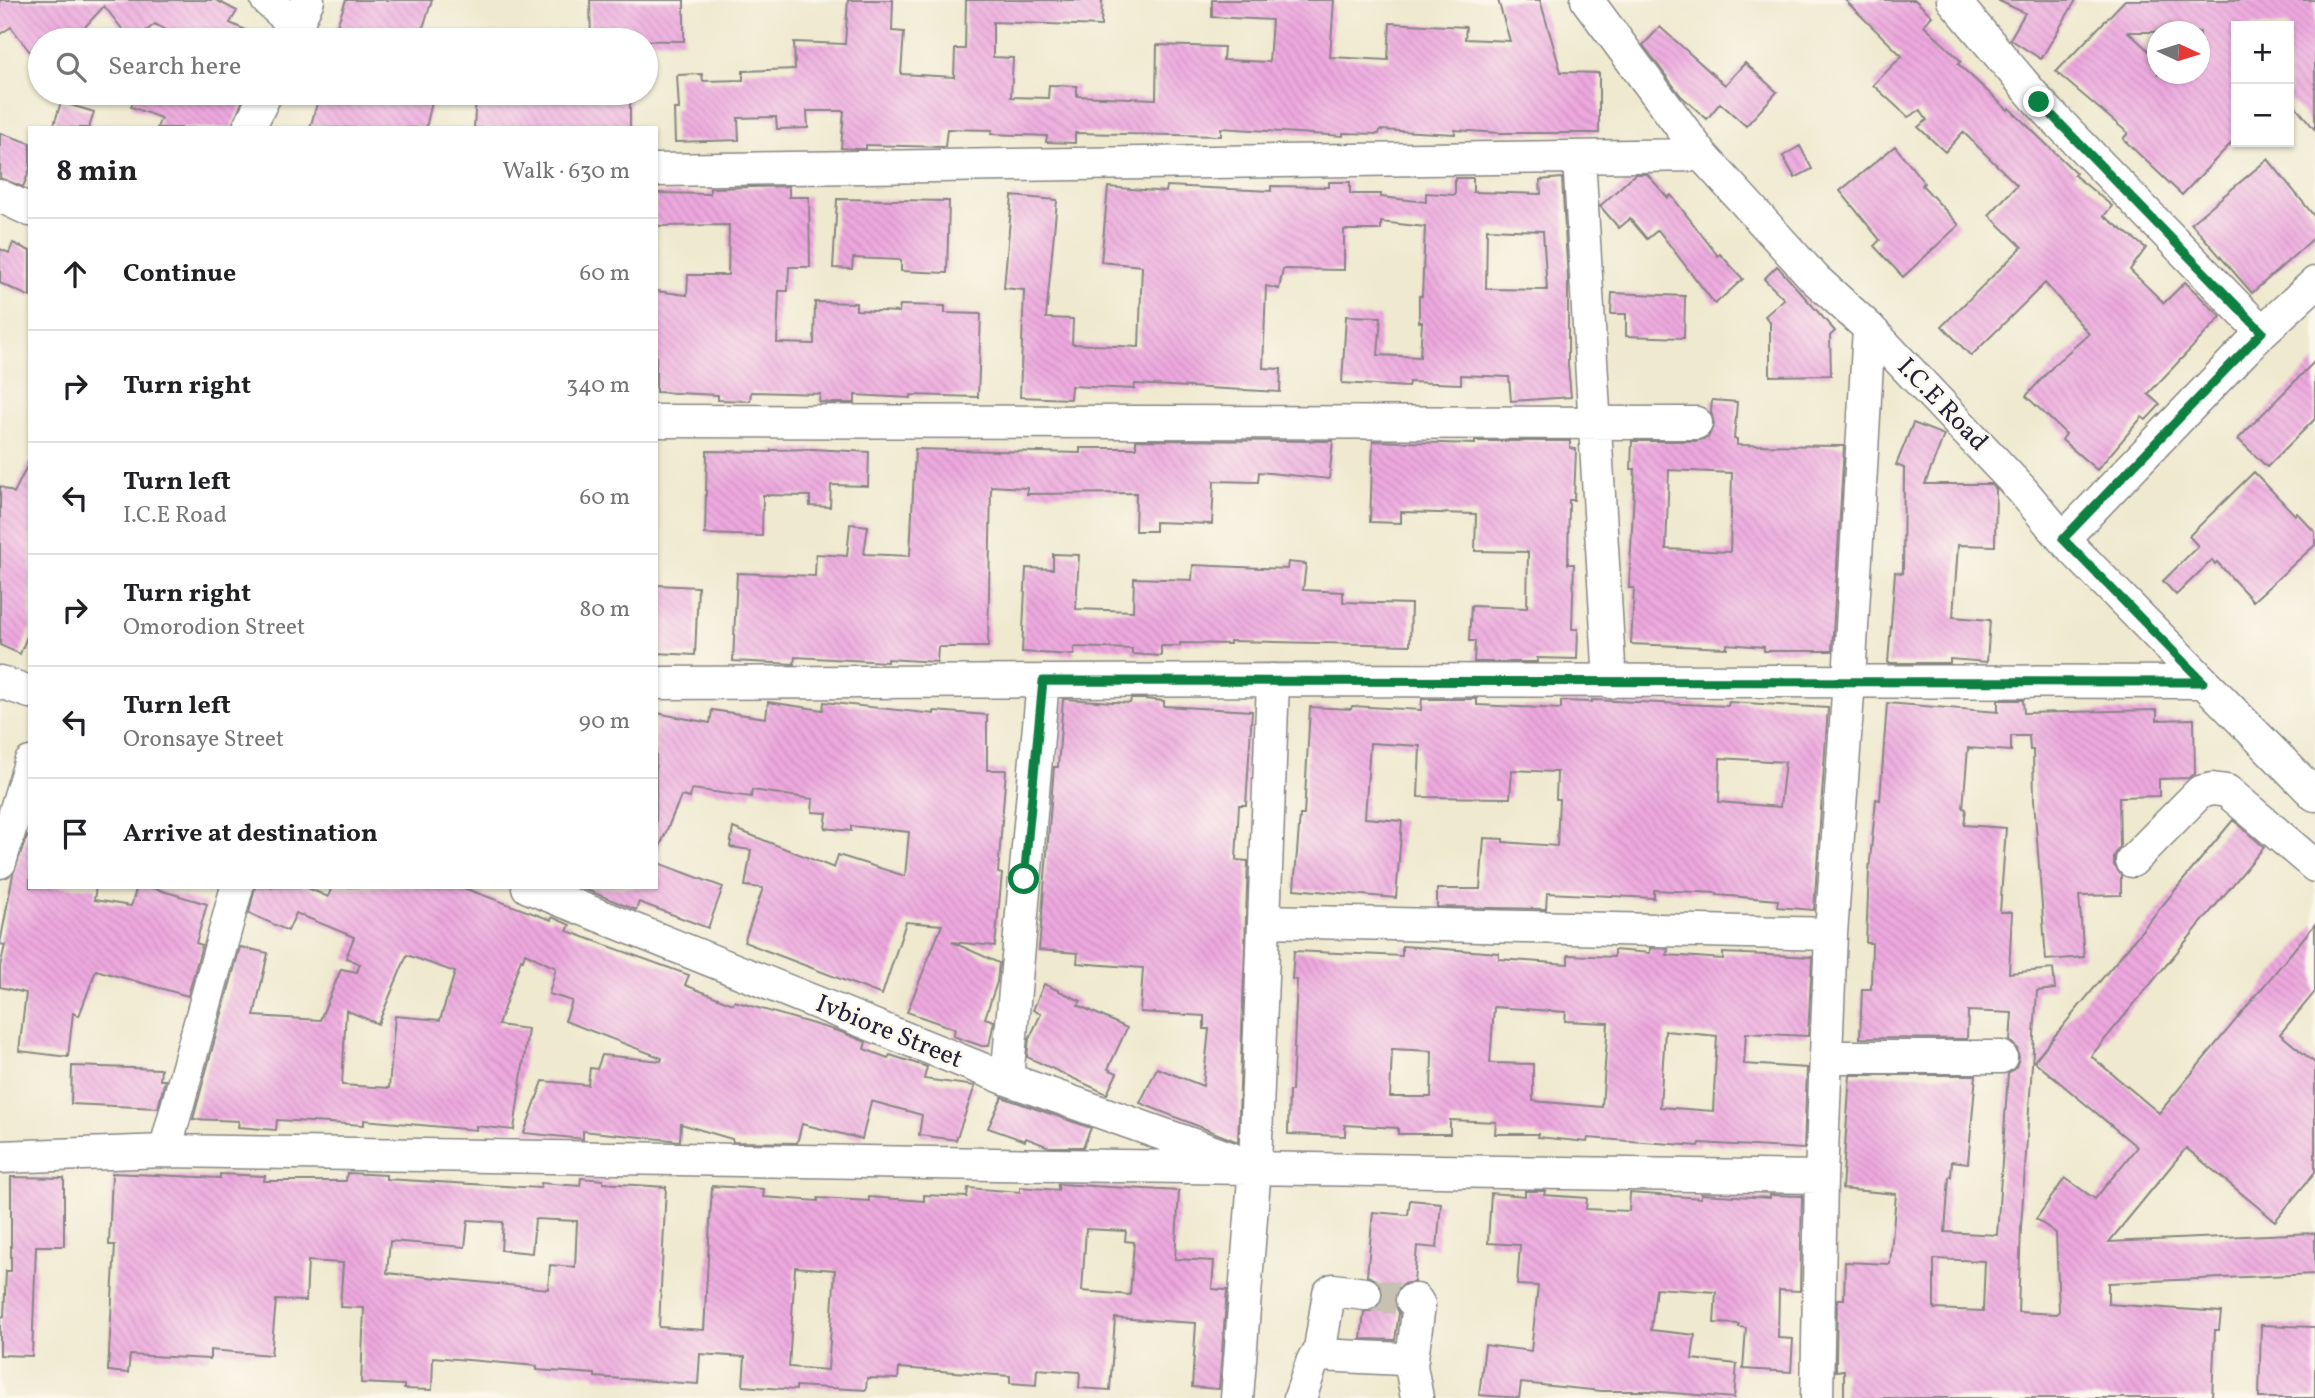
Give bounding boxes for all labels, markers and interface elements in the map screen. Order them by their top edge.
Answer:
north arrow [2147,21,2210,84]
map controls [2231,21,2294,147]
button: + [2231,21,2294,84]
search box [28,28,658,105]
icon: search [52,48,90,86]
text: Search here [108,49,241,85]
button: − [2231,84,2294,147]
route end [2023,86,2054,117]
text: 8 min [56,151,138,193]
text: Walk · 630 m [503,156,630,188]
icon: ahead [56,255,94,293]
text: Continue [123,256,236,292]
text: 60 m [580,258,630,290]
street label: I.C.E Road [1888,350,1996,460]
icon: right [56,367,94,405]
text: Turn right [123,368,251,404]
text: 340 m [566,370,630,402]
text: Turn left [123,464,231,500]
icon: left [56,479,94,517]
text: 60 m [580,482,630,514]
text: I.C.E Road [123,500,227,532]
text: Turn right [123,576,251,612]
icon: right [56,591,94,629]
text: 80 m [580,594,630,626]
text: Omorodion Street [123,612,305,644]
text: Turn left [123,688,231,724]
icon: left [56,703,94,741]
text: 90 m [579,706,630,738]
text: Oronsaye Street [123,724,284,756]
icon: arrive [56,815,94,853]
text: Arrive at destination [123,816,378,852]
route start [1008,863,1039,894]
street label: Ivbiore Street [810,986,968,1078]

